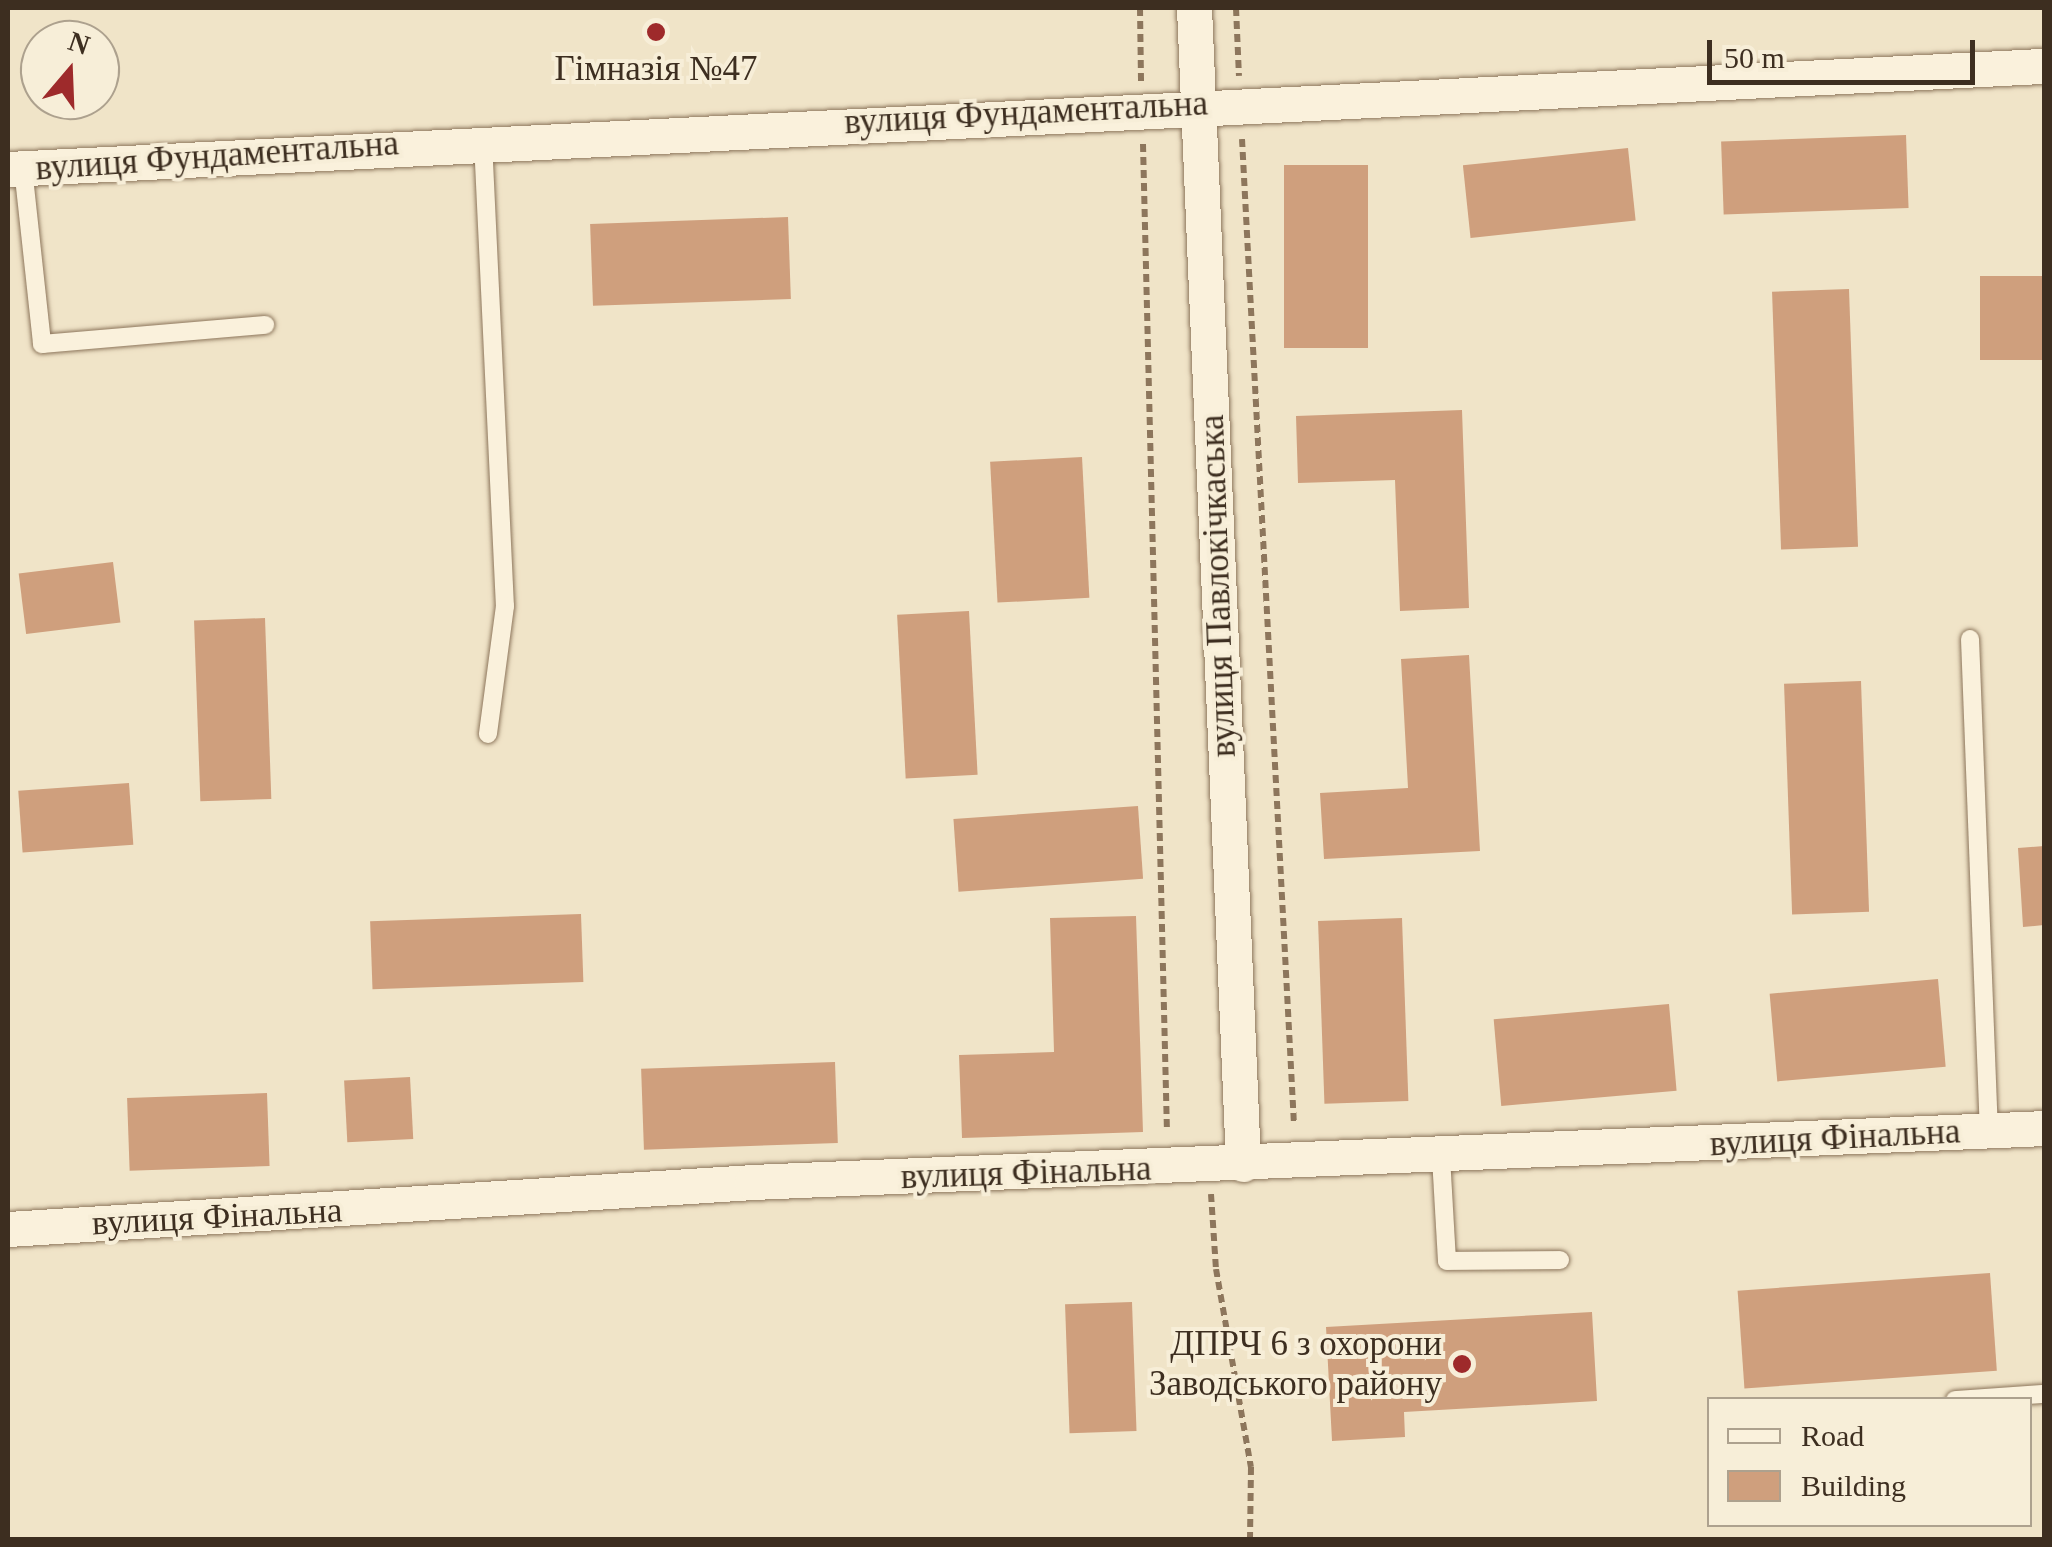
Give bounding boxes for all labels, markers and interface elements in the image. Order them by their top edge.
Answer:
north arrow [20,20,120,120]
scale bar [1712,20,1980,82]
marker: Гімназія №47 [645,21,667,43]
text: N [65,25,94,61]
text: 50 m [1724,41,1785,74]
place label: Гімназія №47 [554,48,758,90]
street label: вулиця Фундаментальна [843,83,1209,143]
street label: вулиця Фундаментальна [34,122,400,190]
street label: вулиця Павлокічкаська [1191,414,1245,758]
street label: вулиця Фінальна [1709,1110,1961,1166]
street label: вулиця Фінальна [900,1148,1152,1198]
street label: вулиця Фінальна [91,1189,343,1245]
place label: ДПРЧ 6 з охорони Заводського району [1149,1323,1442,1405]
marker: ДПРЧ 6 з охорони Заводського району [1451,1353,1473,1375]
legend [1707,1397,2032,1527]
text: Road [1801,1419,1864,1452]
text: Building [1801,1469,1906,1502]

